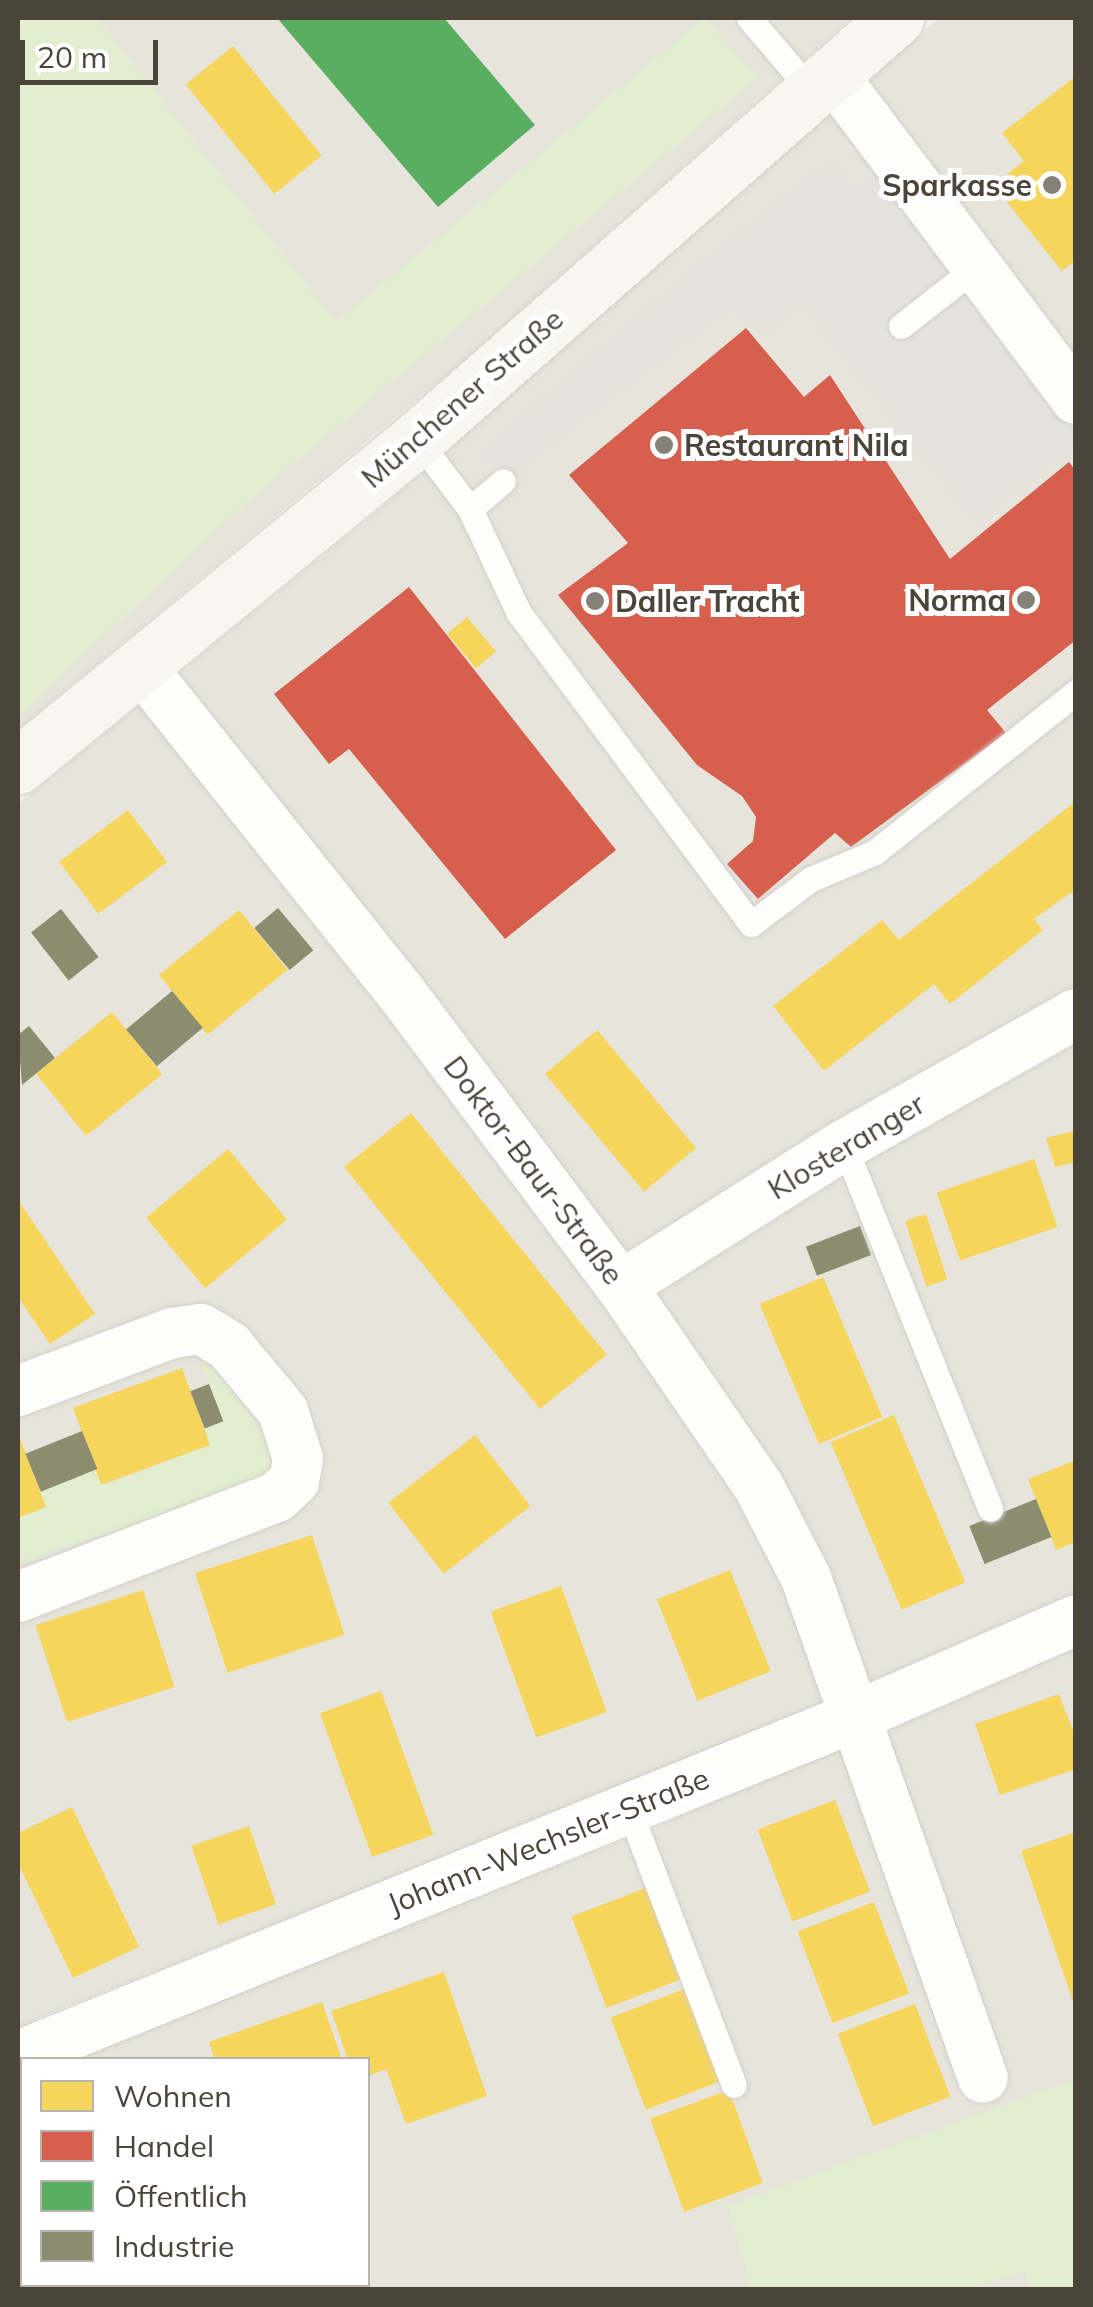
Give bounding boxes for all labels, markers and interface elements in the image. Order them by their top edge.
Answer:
scale bar [25,20,162,82]
text: 20 m [37,38,107,76]
place label: Sparkasse [882,167,1032,203]
marker: Sparkasse [1041,174,1063,196]
street label: Münchener Straße [354,301,570,495]
place label: Restaurant Nila [684,427,909,463]
marker: Restaurant Nila [653,434,675,456]
place label: Norma [908,582,1006,618]
place label: Daller Tracht [615,583,800,619]
marker: Norma [1015,589,1037,611]
marker: Daller Tracht [584,590,606,612]
street label: Doktor-Baur-Straße [436,1049,632,1291]
street label: Klosteranger [761,1085,931,1207]
street label: Johann-Wechsler-Straße [382,1760,714,1922]
legend [20,2057,370,2287]
text: Wohnen [114,2077,232,2115]
text: Handel [114,2127,214,2165]
text: Öffentlich [114,2177,248,2215]
text: Industrie [114,2227,234,2265]

